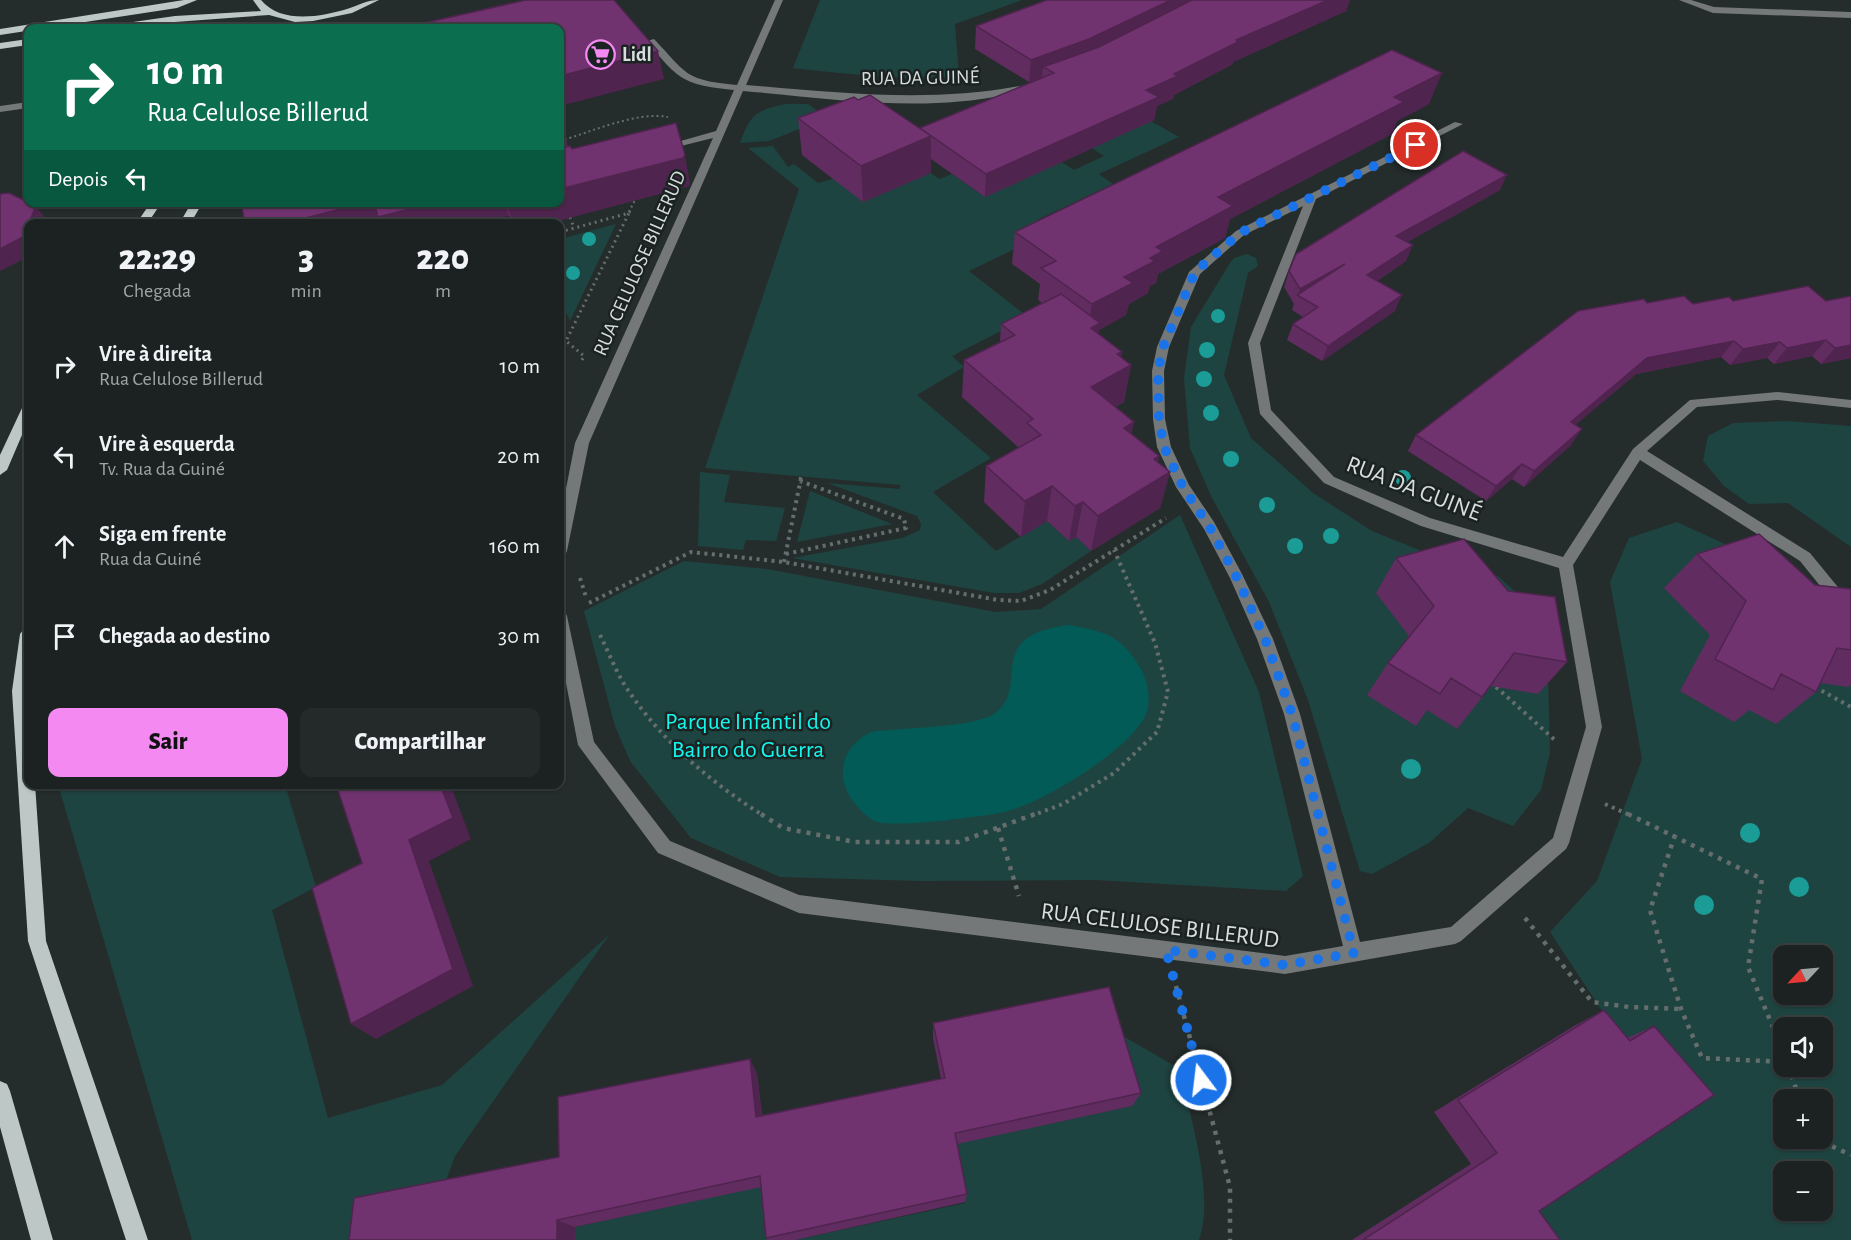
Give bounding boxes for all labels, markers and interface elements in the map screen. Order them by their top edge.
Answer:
supermarket icon: Lidl [585,38,617,70]
place label: Lidl [622,45,652,65]
icon: right [48,48,126,126]
text: 10 m [147,50,224,92]
street label: RUA DA GUINÉ [861,66,980,89]
text: Rua Celulose Billerud [147,99,369,126]
pin [1390,119,1441,170]
icon: arrive [1399,128,1432,161]
icon: left [120,162,153,195]
text: Depois [48,168,108,190]
street label: RUA CELULOSE BILLERUD [590,168,690,359]
text: 22:29 [119,240,196,276]
text: 3 [298,240,314,276]
text: 220 [416,240,469,276]
text: Chegada [123,281,191,301]
text: min [291,281,322,301]
text: m [435,281,451,301]
text: Vire à direita [99,343,212,365]
icon: right [48,350,81,383]
text: 10 m [500,355,540,377]
text: Rua Celulose Billerud [99,369,263,389]
text: Vire à esquerda [99,433,235,455]
icon: left [48,440,81,473]
text: 20 m [497,445,540,467]
street label: RUA DA GUINÉ [1343,450,1485,526]
text: Tv. Rua da Guiné [99,459,225,479]
text: Siga em frente [99,523,226,545]
icon: ahead [48,530,81,563]
text: 160 m [489,535,540,557]
text: Rua da Guiné [99,549,202,569]
icon: arrive [48,620,81,653]
text: Chegada ao destino [99,625,270,647]
text: 30 m [498,625,540,647]
button: Sair [48,708,288,777]
button: Compartilhar [300,708,540,777]
park label: Parque Infantil do Bairro do Guerra [665,710,831,762]
street label: RUA CELULOSE BILLERUD [1039,899,1280,953]
north arrow [1773,945,1833,1005]
map controls [1773,945,1833,1221]
button: sound [1773,1017,1833,1077]
position arrow [1169,1048,1233,1112]
button: + [1773,1089,1833,1149]
button: − [1773,1161,1833,1221]

